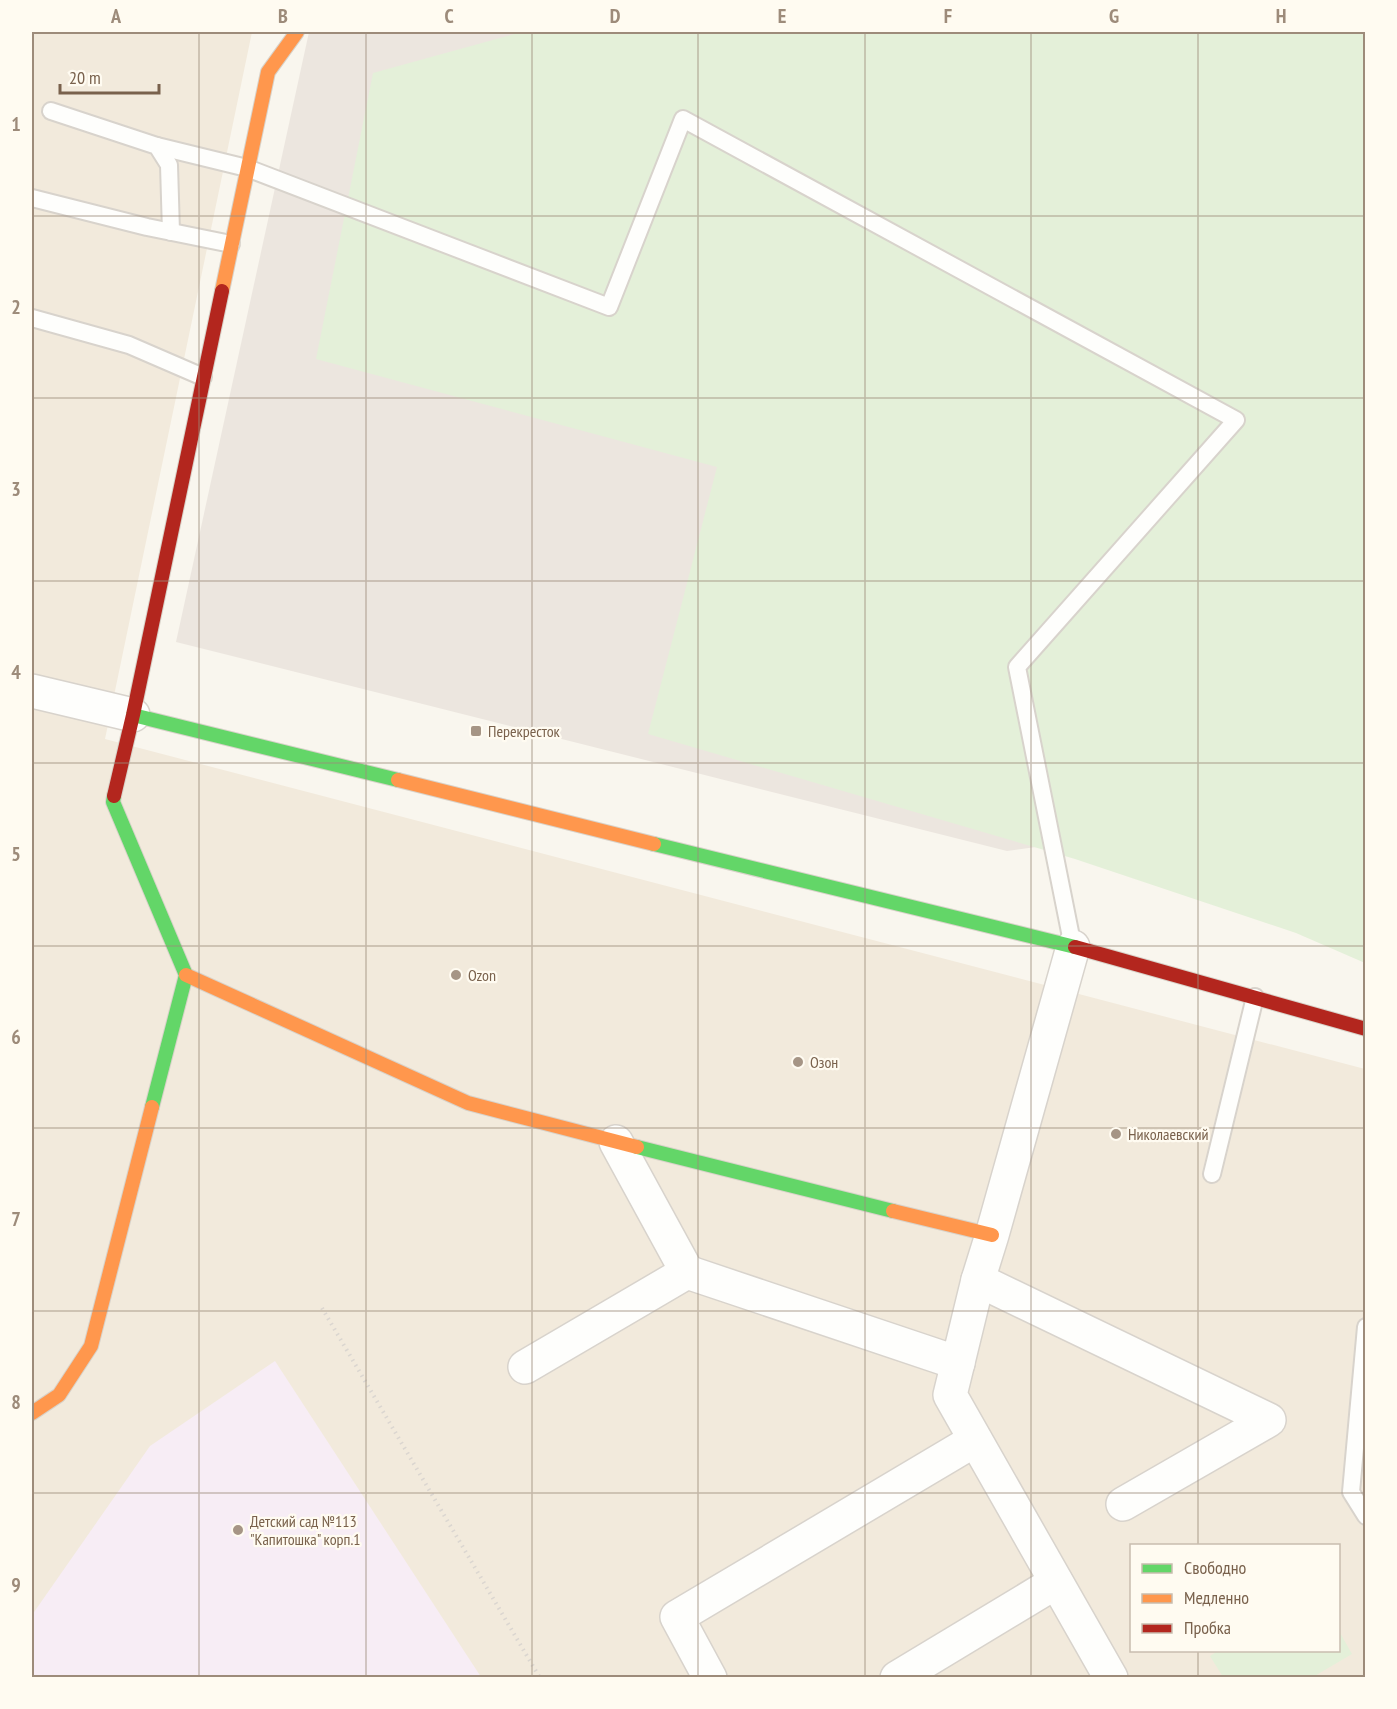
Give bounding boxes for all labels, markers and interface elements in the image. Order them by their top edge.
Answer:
text: A [110,3,122,29]
text: B [278,3,288,29]
text: C [444,3,454,29]
text: D [610,3,621,29]
text: E [778,3,786,29]
text: F [944,3,952,29]
text: G [1109,3,1119,29]
text: H [1276,3,1286,29]
scale bar [60,57,159,95]
text: 20 m [69,66,101,89]
text: 1 [11,111,21,137]
text: 2 [11,294,21,320]
text: 3 [11,476,21,502]
text: 4 [11,659,21,685]
place label: Перекресток [488,721,561,741]
marker: Перекресток [469,724,483,738]
text: 5 [11,841,21,867]
place label: Ozon [468,965,496,985]
marker: Ozon [449,968,463,982]
text: 6 [11,1024,21,1050]
place label: Озон [810,1052,838,1072]
marker: Озон [791,1055,805,1069]
place label: Николаевский [1128,1124,1208,1144]
marker: Николаевский [1109,1127,1123,1141]
text: 7 [11,1206,21,1232]
text: 8 [11,1389,21,1415]
place label: Детский сад №113 "Капитошка" корп.1 [250,1511,360,1549]
marker: Детский сад №113 "Капитошка" корп.1 [231,1523,245,1537]
legend [1130,1544,1340,1652]
text: Свободно [1184,1556,1247,1579]
text: 9 [11,1572,21,1598]
text: Медленно [1184,1586,1249,1609]
text: Пробка [1184,1616,1231,1639]

